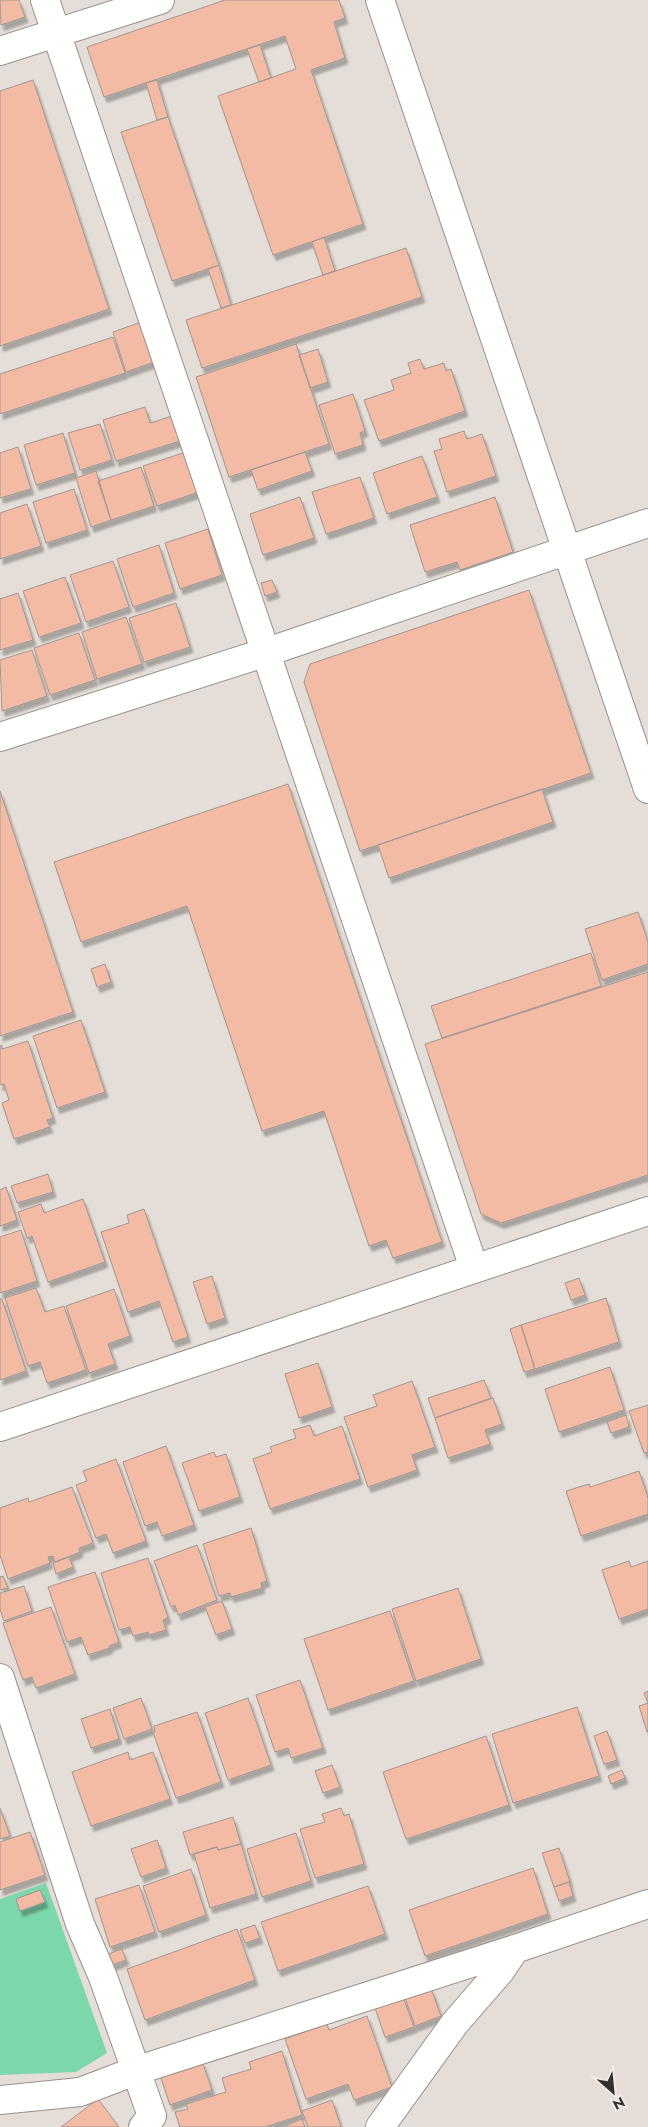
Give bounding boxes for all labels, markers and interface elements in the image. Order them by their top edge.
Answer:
north arrow [588,2067,638,2117]
text: N [609,2092,628,2115]

